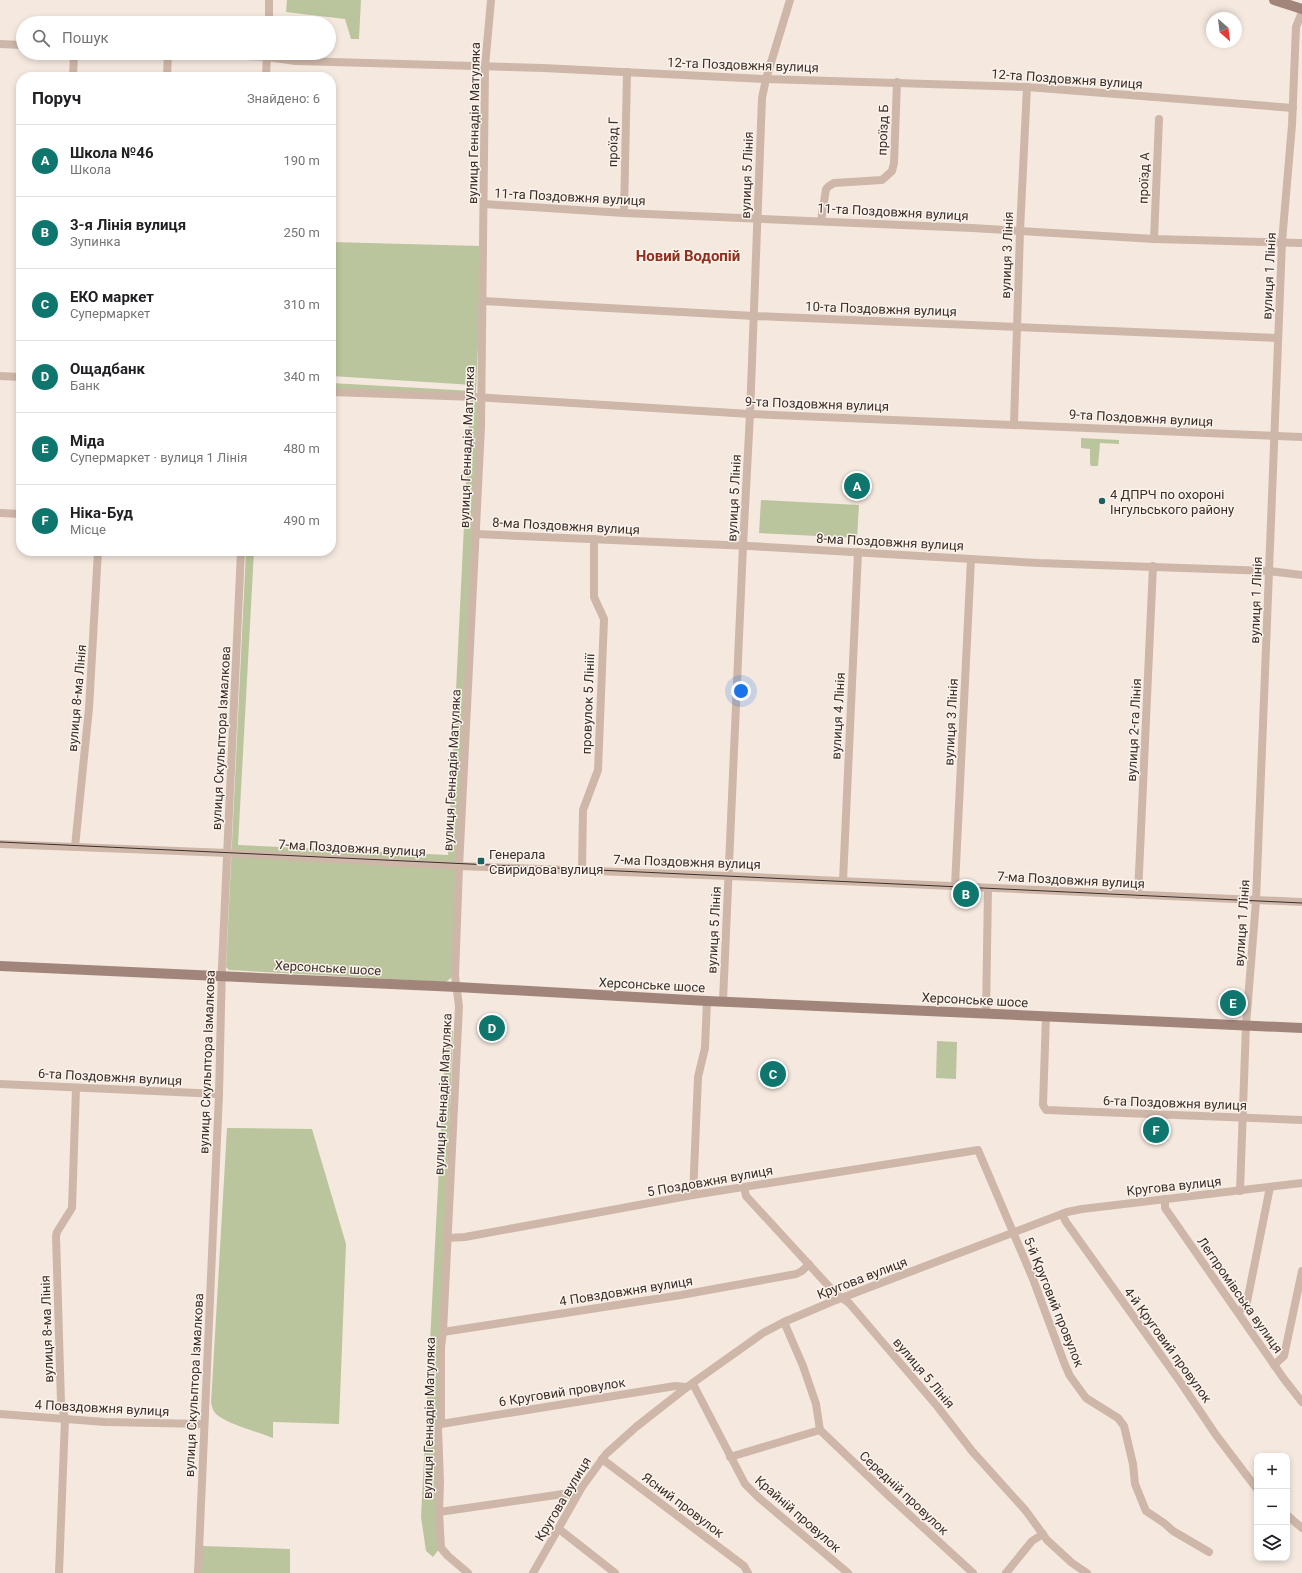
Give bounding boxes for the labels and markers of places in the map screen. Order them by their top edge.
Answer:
pin: A [844,471,870,501]
place label: 4 ДПРЧ по охороні Інгульського району [1110,487,1234,517]
marker: 4 ДПРЧ по охороні Інгульського району [1097,496,1107,506]
place label: Генерала Свиридова вулиця [489,847,603,877]
marker: Генерала Свиридова вулиця [476,856,486,866]
pin: B [953,879,979,909]
pin: E [1220,988,1246,1018]
pin: D [479,1013,505,1043]
pin: C [760,1059,786,1089]
pin: F [1143,1115,1169,1145]

